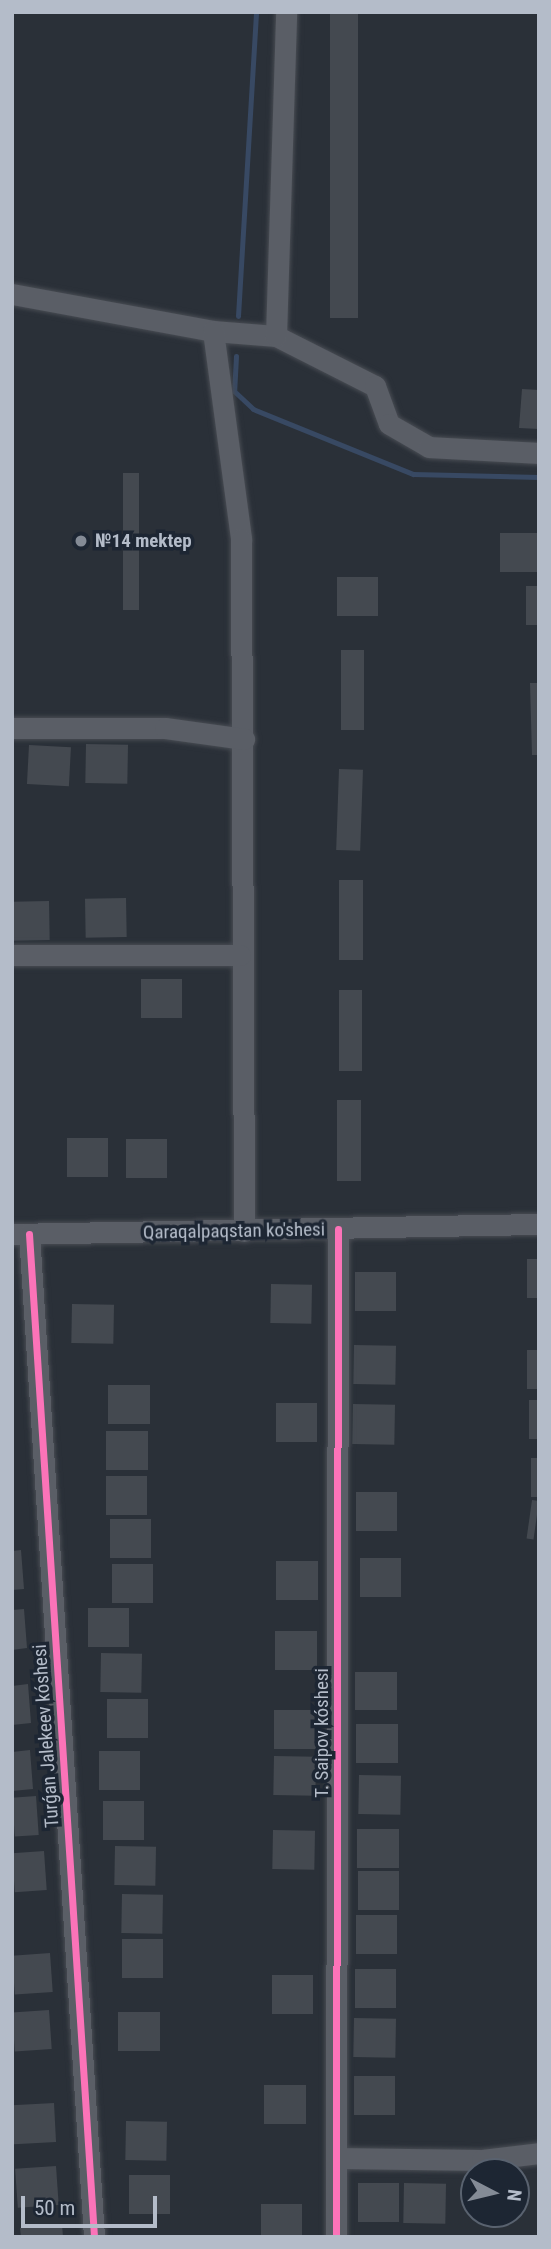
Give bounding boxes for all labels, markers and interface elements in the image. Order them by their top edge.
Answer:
place label: №14 mektep [95,530,192,552]
marker: №14 mektep [73,533,89,549]
street label: Qaraqalpaqstan ko'shesi [143,1218,325,1244]
street label: Turǵan Jalekeev kóshesi [28,1643,64,1829]
street label: T. Saipov kóshesi [311,1668,333,1798]
north arrow [460,2158,530,2228]
scale bar [24,2182,161,2226]
text: N [502,2188,526,2203]
text: 50 m [34,2196,75,2220]

